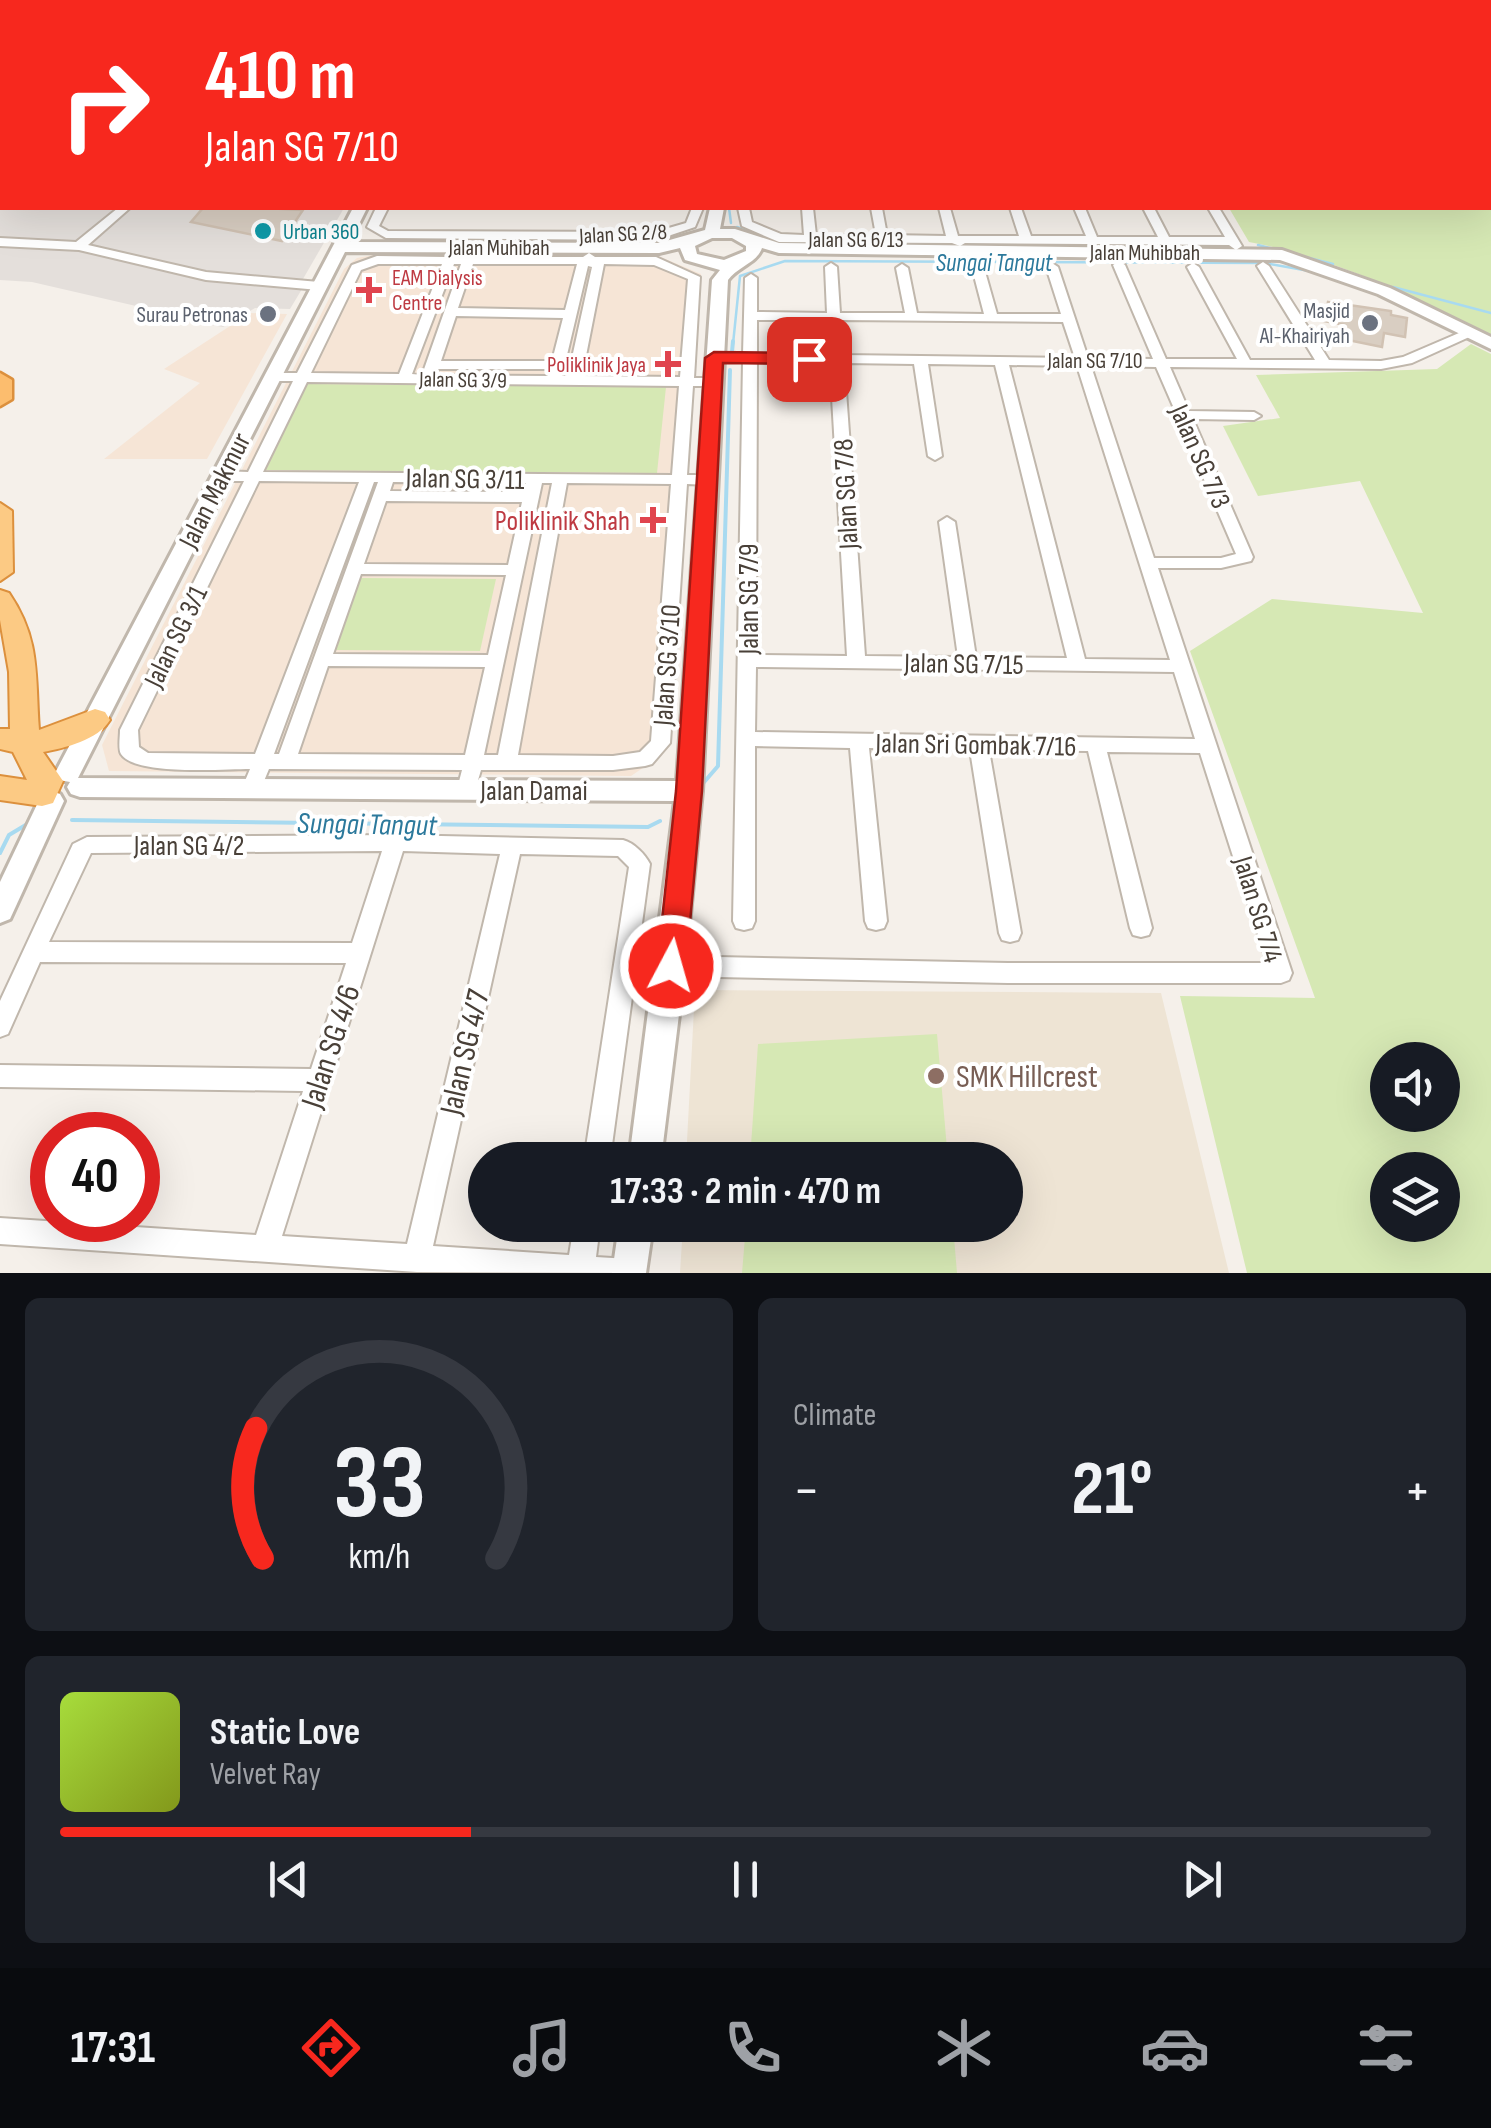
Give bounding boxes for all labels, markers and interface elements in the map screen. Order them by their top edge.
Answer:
text: 410 m [205,35,356,119]
icon: right [40,40,170,170]
text: Jalan SG 7/10 [205,120,399,175]
place label: Urban 360 [283,219,359,246]
street label: Jalan SG 2/8 [577,219,668,250]
marker: Urban 360 [252,220,274,242]
street label: Jalan SG 6/13 [807,227,904,254]
street label: Jalan Muhibah [447,235,550,262]
street label: Jalan Muhibbah [1089,240,1200,267]
water label: Sungai Tangut [936,248,1053,279]
place label: EAM Dialysis Centre [392,265,483,317]
marker: EAM Dialysis Centre [356,277,382,303]
place label: Masjid Al-Khairiyah [1259,298,1350,350]
place label: Surau Petronas [137,302,248,329]
marker: Surau Petronas [257,303,279,325]
marker: Masjid Al-Khairiyah [1359,312,1381,334]
pin [767,317,852,402]
icon: arrive [782,332,837,387]
street label: Jalan SG 7/10 [1047,348,1142,375]
marker: Poliklinik Jaya [655,351,681,377]
place label: Poliklinik Jaya [547,352,646,379]
street label: Jalan SG 3/9 [418,366,507,395]
street label: Jalan SG 7/3 [1162,399,1237,514]
street label: Jalan Makmur [172,428,258,555]
street label: Jalan SG 7/8 [827,438,866,551]
street label: Jalan SG 3/11 [404,462,525,497]
place label: Poliklinik Shah [495,505,630,538]
marker: Poliklinik Shah [640,507,666,533]
street label: Jalan SG 7/9 [733,544,766,655]
street label: Jalan SG 3/1 [137,580,215,694]
street label: Jalan SG 3/10 [647,603,688,728]
street label: Jalan SG 7/15 [903,647,1024,682]
street label: Jalan Sri Gombak 7/16 [874,727,1077,764]
street label: Jalan Damai [479,775,588,808]
water label: Sungai Tangut [297,806,438,844]
street label: Jalan SG 4/2 [133,830,244,863]
street label: Jalan SG 7/4 [1226,851,1289,967]
position arrow [619,914,723,1018]
street label: Jalan SG 4/6 [293,980,370,1114]
street label: Jalan SG 4/7 [432,986,499,1120]
map controls [1370,1042,1460,1242]
button: sound [1370,1042,1460,1132]
place label: SMK Hillcrest [956,1058,1098,1097]
marker: SMK Hillcrest [925,1065,947,1087]
speed limit sign: 40 [30,1112,160,1242]
button: layers [1370,1152,1460,1242]
text: 17:33 · 2 min · 470 m [610,1169,881,1214]
text: Climate [793,1396,876,1435]
text: 33 [332,1422,426,1547]
text: 21° [1071,1445,1153,1536]
text: − [793,1458,820,1525]
text: + [1404,1458,1431,1525]
text: km/h [348,1536,410,1579]
text: Static Love [210,1710,360,1755]
text: Velvet Ray [210,1755,321,1794]
icon: previous [261,1852,316,1907]
icon: pause [718,1852,773,1907]
icon: next [1175,1852,1230,1907]
icon: directions [296,2013,366,2083]
icon: music [507,2013,577,2083]
icon: phone [718,2013,788,2083]
icon: climate [929,2013,999,2083]
icon: car [1140,2013,1210,2083]
icon: filters [1351,2013,1421,2083]
text: 17:31 [70,2021,155,2076]

